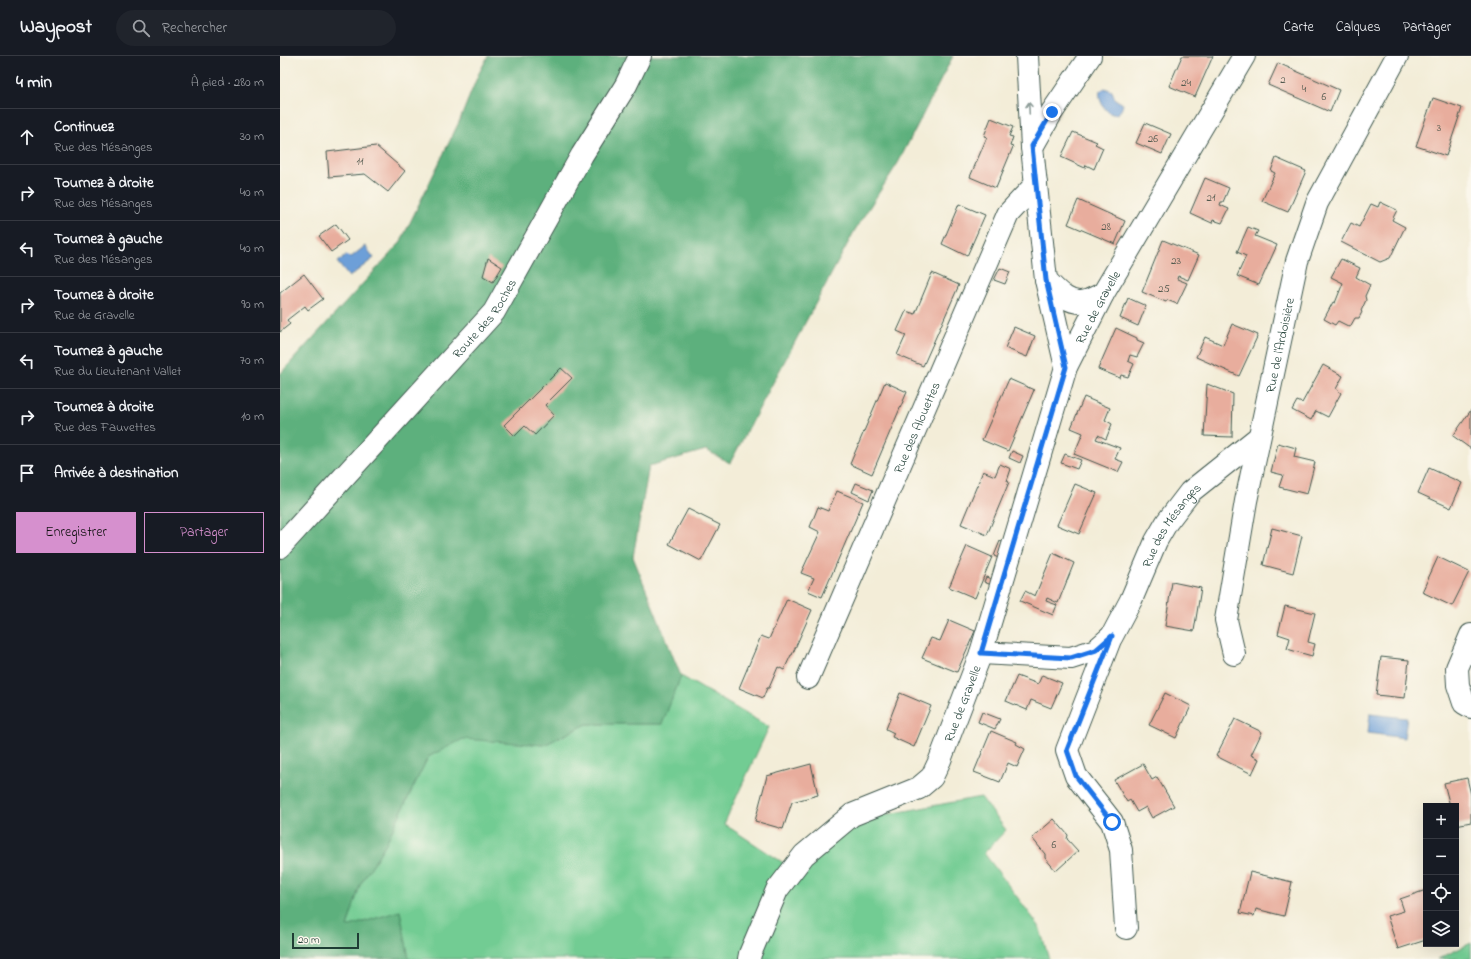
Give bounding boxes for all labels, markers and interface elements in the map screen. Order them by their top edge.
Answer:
search box [116,10,396,46]
text: Waypost [20,14,92,41]
icon: search [130,17,152,39]
text: Rechercher [162,17,227,39]
text: Carte [1283,17,1314,38]
text: Calques [1336,17,1381,38]
text: Partager [1403,17,1451,38]
text: 4 min [16,70,52,95]
house number: 2 [1280,72,1286,88]
text: À pied · 280 m [191,73,264,92]
house number: 24 [1181,75,1191,91]
house number: 4 [1302,81,1307,97]
house number: 6 [1322,89,1327,105]
one-way arrow [1026,102,1033,115]
route end [1043,103,1061,121]
text: Continuez [54,116,114,138]
house number: 3 [1437,120,1442,136]
icon: ahead [16,126,38,148]
text: 30 m [240,127,264,146]
house number: 26 [1148,131,1158,147]
text: Rue des Mésanges [54,138,153,157]
house number: 11 [357,154,364,170]
text: Tournez à droite [54,172,154,194]
icon: right [16,182,38,204]
text: 40 m [240,183,264,202]
house number: 21 [1207,190,1216,206]
text: Rue des Mésanges [54,194,153,213]
house number: 28 [1101,219,1111,235]
text: Tournez à gauche [54,228,162,250]
icon: left [16,238,38,260]
text: 40 m [240,239,264,258]
text: Rue des Mésanges [54,250,153,269]
house number: 23 [1171,253,1181,269]
street label: Rue de Gravelle [1071,267,1126,348]
street label: Route des Roches [448,275,522,363]
house number: 25 [1158,281,1170,297]
text: Tournez à droite [54,284,154,306]
icon: right [16,294,38,316]
text: 90 m [241,295,264,314]
street label: Rue de l'Ardoisière [1261,296,1300,395]
text: Rue de Gravelle [54,306,135,325]
text: Tournez à gauche [54,340,162,362]
icon: left [16,350,38,372]
text: 70 m [240,351,264,370]
text: Rue du Lieutenant Vallet [54,362,181,381]
street label: Rue des Alouettes [889,379,946,477]
text: Tournez à droite [54,396,154,418]
icon: right [16,406,38,428]
text: 10 m [241,407,264,426]
text: Rue des Fauvettes [54,418,156,437]
icon: arrive [16,462,38,484]
text: Arrivée à destination [54,462,179,484]
street label: Rue des Mésanges [1138,479,1206,571]
button: Enregistrer [16,512,136,553]
button: Partager [144,512,264,553]
street label: Rue de Gravelle [940,663,986,745]
map controls [1423,803,1459,947]
button: + [1423,803,1459,839]
route start [1103,813,1121,831]
house number: 6 [1052,837,1057,853]
button: − [1423,839,1459,875]
button: locate [1423,875,1459,911]
button: layers [1423,911,1459,947]
scale bar [292,931,359,950]
text: 20 m [298,932,320,948]

